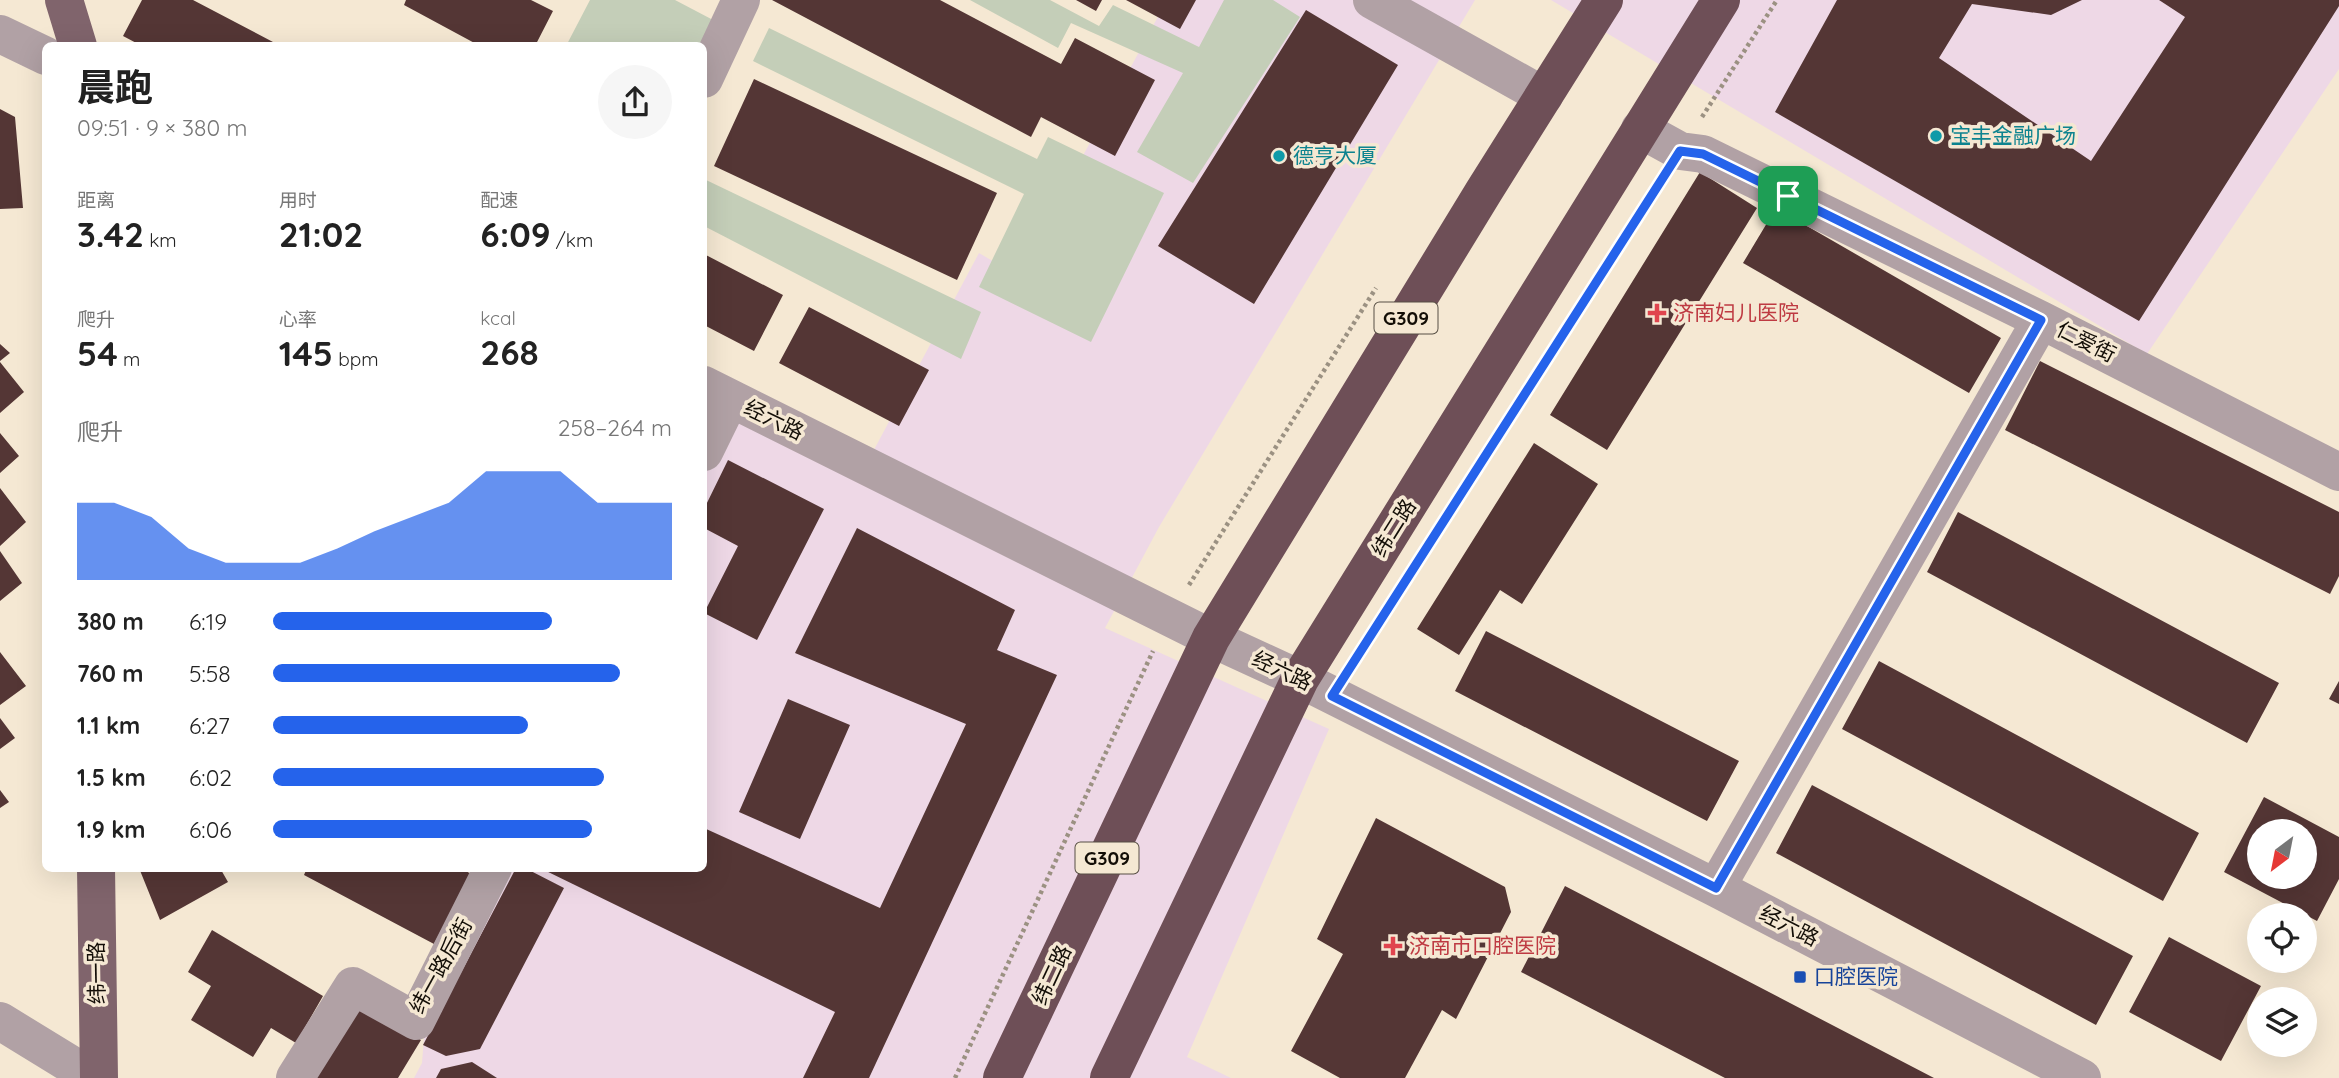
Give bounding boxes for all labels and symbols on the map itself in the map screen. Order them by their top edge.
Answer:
place label: 宝丰金融广场 [1950,122,2076,148]
marker: 宝丰金融广场 [1928,128,1944,144]
place label: 德亨大厦 [1293,142,1377,168]
marker: 德亨大厦 [1271,148,1287,164]
pin [1758,166,1818,226]
place label: 济南妇儿医院 [1673,299,1799,325]
road number: G309 [1374,302,1438,334]
marker: 济南妇儿医院 [1647,303,1667,323]
street label: 仁爱街 [2052,315,2120,367]
street label: 经六路 [740,394,808,445]
street label: 纬二路 [1365,494,1421,561]
street label: 经六路 [1248,645,1316,695]
north arrow [2247,819,2317,889]
road number: G309 [1076,842,1138,874]
street label: 经六路 [1755,899,1823,951]
street label: 纬一路后街 [403,913,477,1018]
place label: 济南市口腔医院 [1409,932,1556,958]
marker: 济南市口腔医院 [1383,936,1403,956]
street label: 纬一路 [82,941,110,1005]
street label: 纬二路 [1026,941,1076,1009]
place label: 口腔医院 [1814,963,1898,989]
marker: 口腔医院 [1792,969,1808,985]

